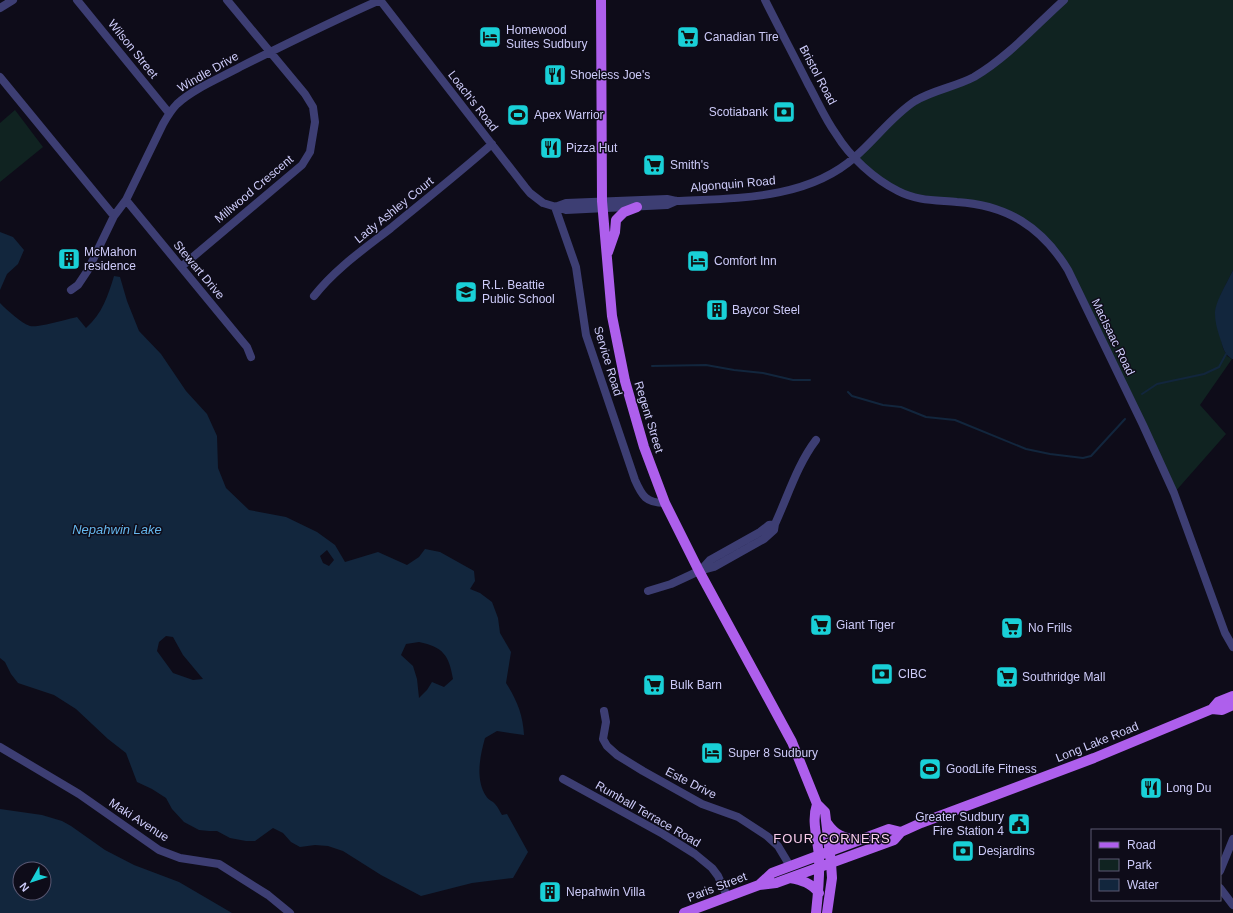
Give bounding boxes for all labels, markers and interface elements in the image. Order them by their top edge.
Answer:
street label: Wilson Street [105,17,161,82]
place label: Homewood Suites Sudbury [506,23,587,51]
hotel icon: Homewood Suites Sudbury [477,24,503,50]
supermarket icon: Canadian Tire [675,24,701,50]
place label: Canadian Tire [704,30,779,44]
street label: Bristol Road [796,43,840,107]
street label: Windle Drive [175,49,241,95]
restaurant icon: Shoeless Joe's [542,62,568,88]
street label: Loach's Road [445,68,501,134]
place label: Shoeless Joe's [570,68,650,82]
bank icon: Scotiabank [771,99,797,125]
sports icon: Apex Warrior [505,102,531,128]
place label: Scotiabank [709,105,769,119]
place label: Apex Warrior [534,108,604,122]
restaurant icon: Pizza Hut [538,135,564,161]
place label: Pizza Hut [566,141,618,155]
street label: Millwood Crescent [212,152,297,226]
supermarket icon: Smith's [641,152,667,178]
place label: Smith's [670,158,709,172]
street label: Lady Ashley Court [352,173,437,246]
street label: Algonquin Road [690,173,776,195]
street label: Stewart Drive [170,238,228,302]
place label: McMahon residence [84,245,137,273]
building icon: McMahon residence [56,246,82,272]
hotel icon: Comfort Inn [685,248,711,274]
place label: Comfort Inn [714,254,777,268]
place label: R.L. Beattie Public School [482,278,555,306]
school or university icon: R.L. Beattie Public School [453,279,479,305]
street label: MacIsaac Road [1088,296,1138,378]
building icon: Baycor Steel [704,297,730,323]
place label: Baycor Steel [732,303,800,317]
street label: Service Road [591,325,625,397]
street label: Regent Street [631,380,667,455]
water label: Nepahwin Lake [72,522,162,537]
supermarket icon: Giant Tiger [808,612,834,638]
supermarket icon: No Frills [999,615,1025,641]
place label: Giant Tiger [836,618,895,632]
place label: No Frills [1028,621,1072,635]
bank icon: CIBC [869,661,895,687]
supermarket icon: Southridge Mall [994,664,1020,690]
place label: CIBC [898,667,927,681]
place label: Southridge Mall [1022,670,1105,684]
supermarket icon: Bulk Barn [641,672,667,698]
place label: Bulk Barn [670,678,722,692]
street label: Long Lake Road [1054,719,1140,765]
hotel icon: Super 8 Sudbury [699,740,725,766]
place label: Super 8 Sudbury [728,746,818,760]
sports icon: GoodLife Fitness [917,756,943,782]
place label: GoodLife Fitness [946,762,1037,776]
street label: Este Drive [663,764,719,802]
restaurant icon: Long Du [1138,775,1164,801]
street label: Rumball Terrace Road [593,778,703,850]
place label: Long Du [1166,781,1211,795]
street label: Maki Avenue [106,795,172,845]
place label: Greater Sudbury Fire Station 4 [915,810,1004,838]
public building icon: Greater Sudbury Fire Station 4 [1006,811,1032,837]
legend [1091,829,1221,901]
district label: FOUR CORNERS [773,831,891,846]
bank icon: Desjardins [950,838,976,864]
text: Road [1127,838,1156,852]
place label: Desjardins [978,844,1035,858]
text: Park [1127,858,1153,872]
north arrow [12,861,52,901]
street label: Paris Street [685,869,749,905]
text: Water [1127,878,1159,892]
building icon: Nepahwin Villa [537,879,563,905]
text: N [17,880,31,894]
place label: Nepahwin Villa [566,885,645,899]

